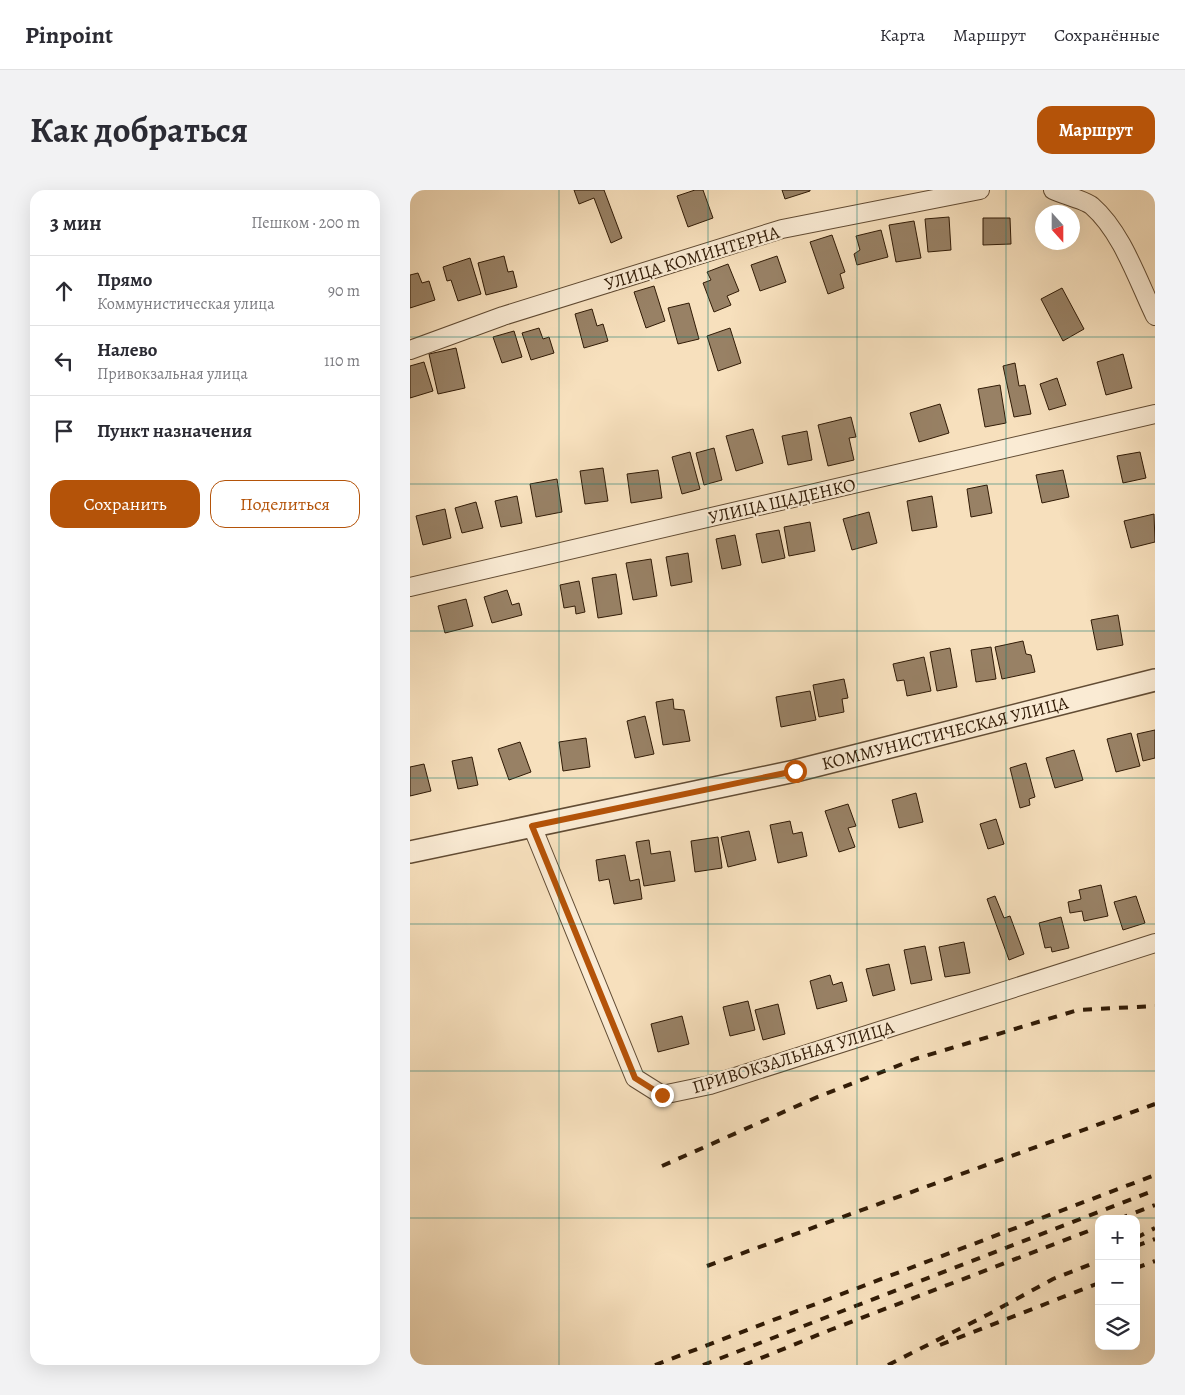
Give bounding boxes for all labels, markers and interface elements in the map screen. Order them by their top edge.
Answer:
text: Pinpoint [25,19,113,51]
text: Карта [880,23,925,47]
text: Маршрут [953,23,1026,47]
text: Сохранённые [1054,23,1160,47]
text: Как добраться [30,106,248,154]
button: Маршрут [1037,106,1155,154]
north arrow [1035,205,1080,250]
text: 3 мин [50,209,102,237]
text: Пешком · 200 m [251,212,360,234]
street label: УЛИЦА КОМИНТЕРНА [602,220,783,296]
text: Прямо [97,267,152,293]
icon: ahead [50,277,78,305]
text: 90 m [328,280,360,302]
text: Коммунистическая улица [97,293,275,315]
text: Налево [97,337,157,363]
icon: left [50,347,78,375]
text: 110 m [324,350,360,372]
text: Привокзальная улица [97,363,248,385]
icon: arrive [50,417,78,445]
text: Пункт назначения [97,418,252,444]
street label: УЛИЦА ЩАДЕНКО [706,472,858,530]
button: Сохранить [50,480,200,528]
button: Поделиться [210,480,360,528]
street label: КОММУНИСТИЧЕСКАЯ УЛИЦА [819,690,1071,776]
route start [784,760,807,783]
street label: ПРИВОКЗАЛЬНАЯ УЛИЦА [689,1015,897,1099]
route end [651,1084,674,1107]
map controls [1095,1215,1140,1350]
button: + [1095,1215,1140,1260]
button: − [1095,1260,1140,1305]
button: layers [1095,1305,1140,1350]

